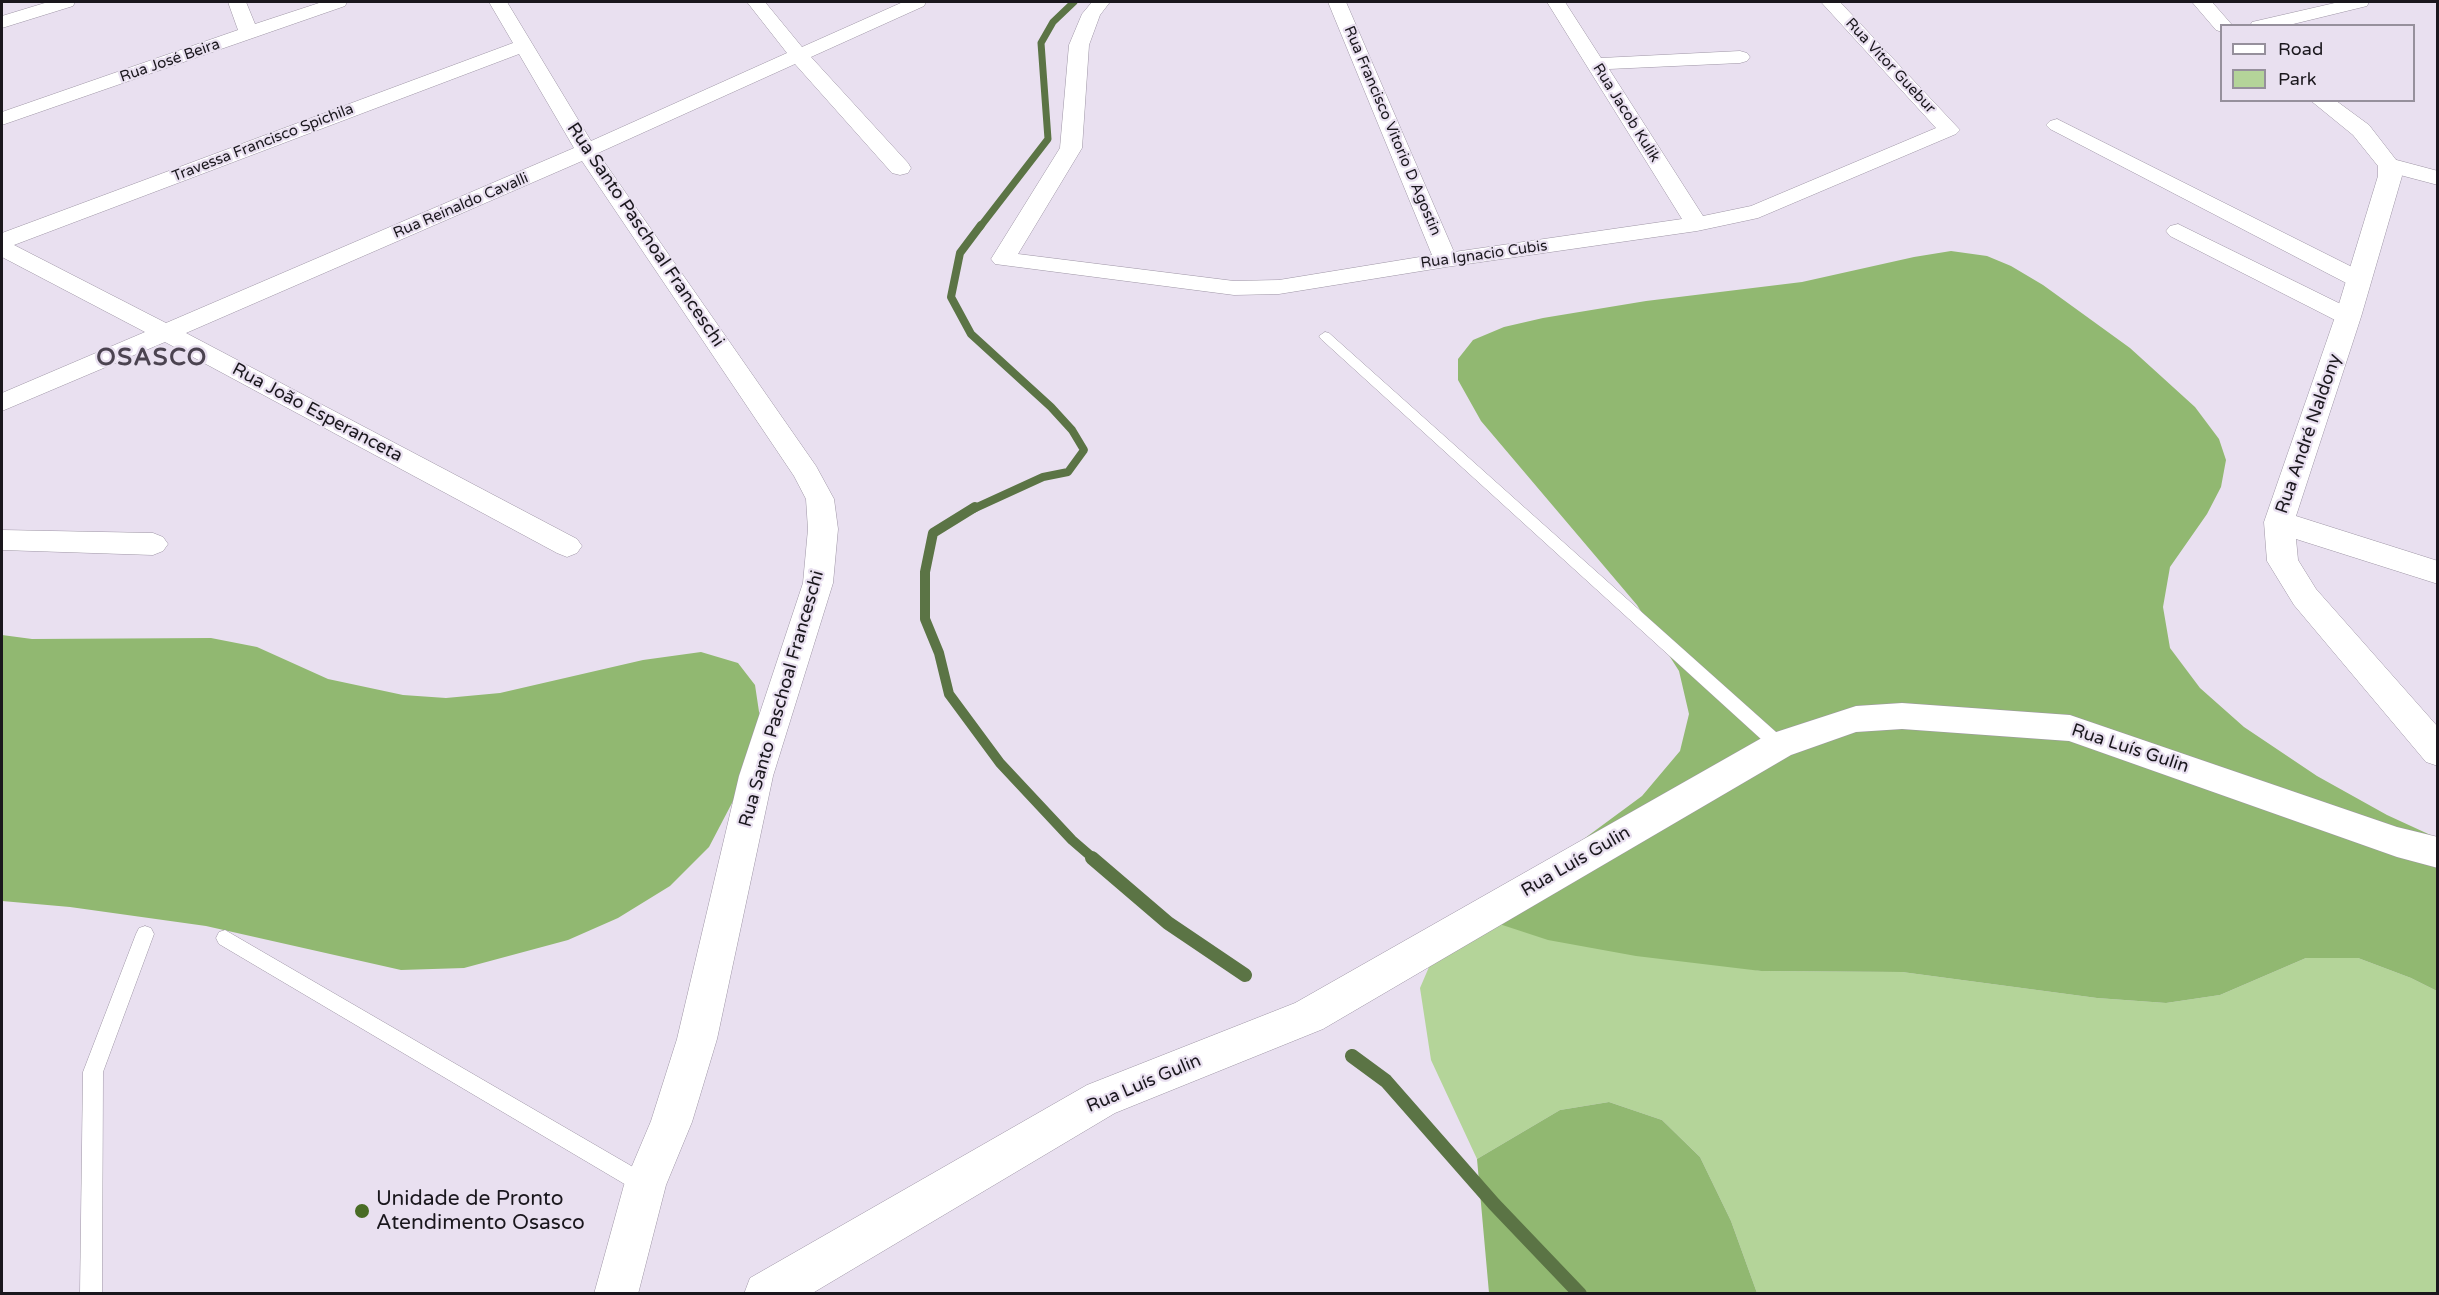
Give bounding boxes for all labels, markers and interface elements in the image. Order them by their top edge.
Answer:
street label: Rua Vitor Guebur [1841,15,1939,117]
street label: Rua Francisco Vitorio D Agostin [1340,24,1444,238]
legend [2220,24,2415,102]
street label: Rua José Beira [118,35,222,87]
text: Road [2278,38,2323,60]
street label: Rua Jacob Kulik [1588,60,1664,166]
text: Park [2278,68,2316,90]
street label: Travessa Francisco Spichila [170,100,356,186]
street label: Rua Santo Paschoal Franceschi [562,119,728,351]
street label: Rua Reinaldo Cavalli [391,169,531,243]
street label: Rua Ignacio Cubis [1419,237,1549,273]
district label: OSASCO [96,345,208,373]
street label: Rua André Naldony [2272,351,2346,517]
street label: Rua João Esperanceta [228,359,406,467]
street label: Rua Santo Paschoal Franceschi [735,568,829,830]
street label: Rua Luís Gulin [2069,720,2191,778]
street label: Rua Luís Gulin [1518,822,1634,902]
street label: Rua Luís Gulin [1084,1050,1204,1118]
place label: Unidade de Pronto Atendimento Osasco [376,1186,585,1236]
marker: Unidade de Pronto Atendimento Osasco [353,1202,371,1220]

